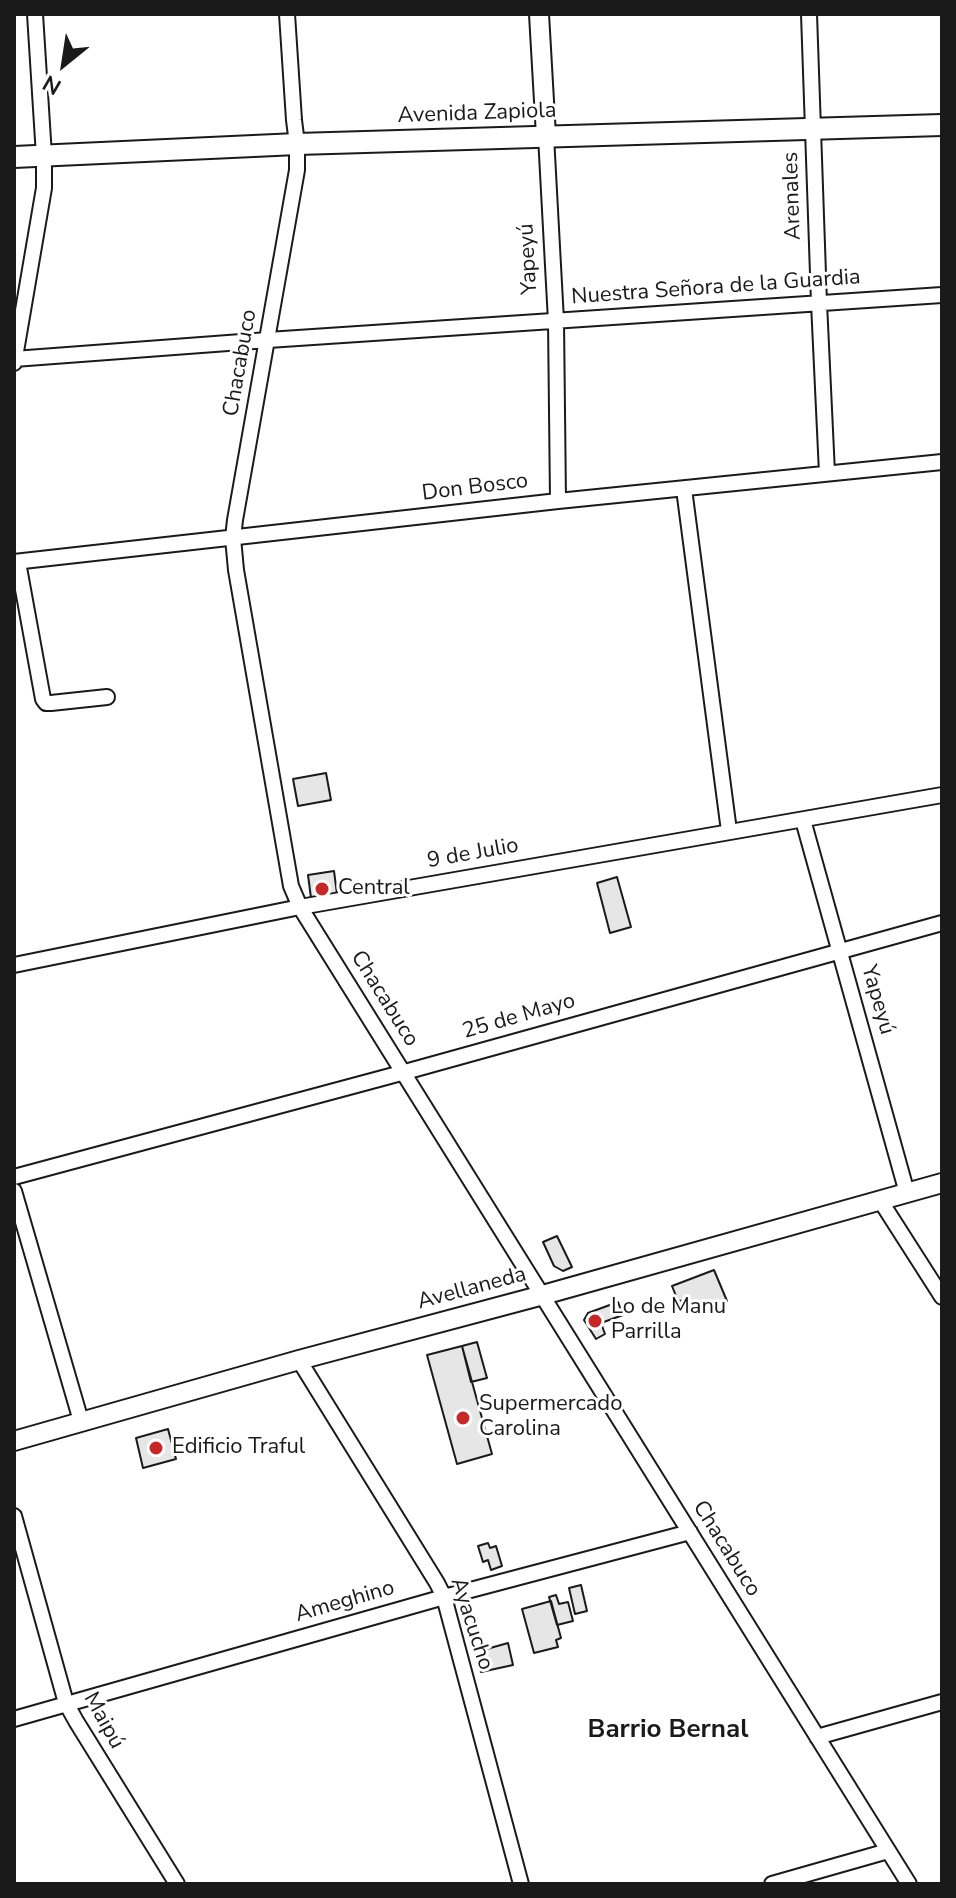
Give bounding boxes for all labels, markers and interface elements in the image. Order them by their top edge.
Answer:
north arrow [24,24,104,104]
text: N [37,68,67,102]
street label: Avenida Zapiola [397,98,557,130]
street label: Arenales [778,151,808,241]
street label: Yapeyú [514,223,544,295]
street label: Nuestra Señora de la Guardia [570,265,862,311]
street label: Chacabuco [219,307,263,419]
street label: Don Bosco [420,468,530,508]
street label: 9 de Julio [425,833,521,875]
place label: Central [338,876,410,902]
marker: Central [313,880,331,898]
street label: Chacabuco [344,946,424,1052]
street label: Yapeyú [855,962,899,1038]
street label: 25 de Mayo [460,988,578,1046]
street label: Avellaneda [415,1262,529,1316]
place label: Lo de Manu Parrilla [611,1295,726,1346]
marker: Lo de Manu Parrilla [586,1312,604,1330]
place label: Supermercado Carolina [479,1392,622,1444]
marker: Supermercado Carolina [454,1409,472,1427]
place label: Edificio Traful [172,1435,305,1461]
marker: Edificio Traful [147,1439,165,1457]
street label: Chacabuco [686,1496,766,1602]
street label: Ayacucho [444,1574,498,1674]
street label: Ameghino [292,1575,398,1629]
street label: Maipú [77,1688,129,1754]
district label: Barrio Bernal [587,1715,749,1747]

